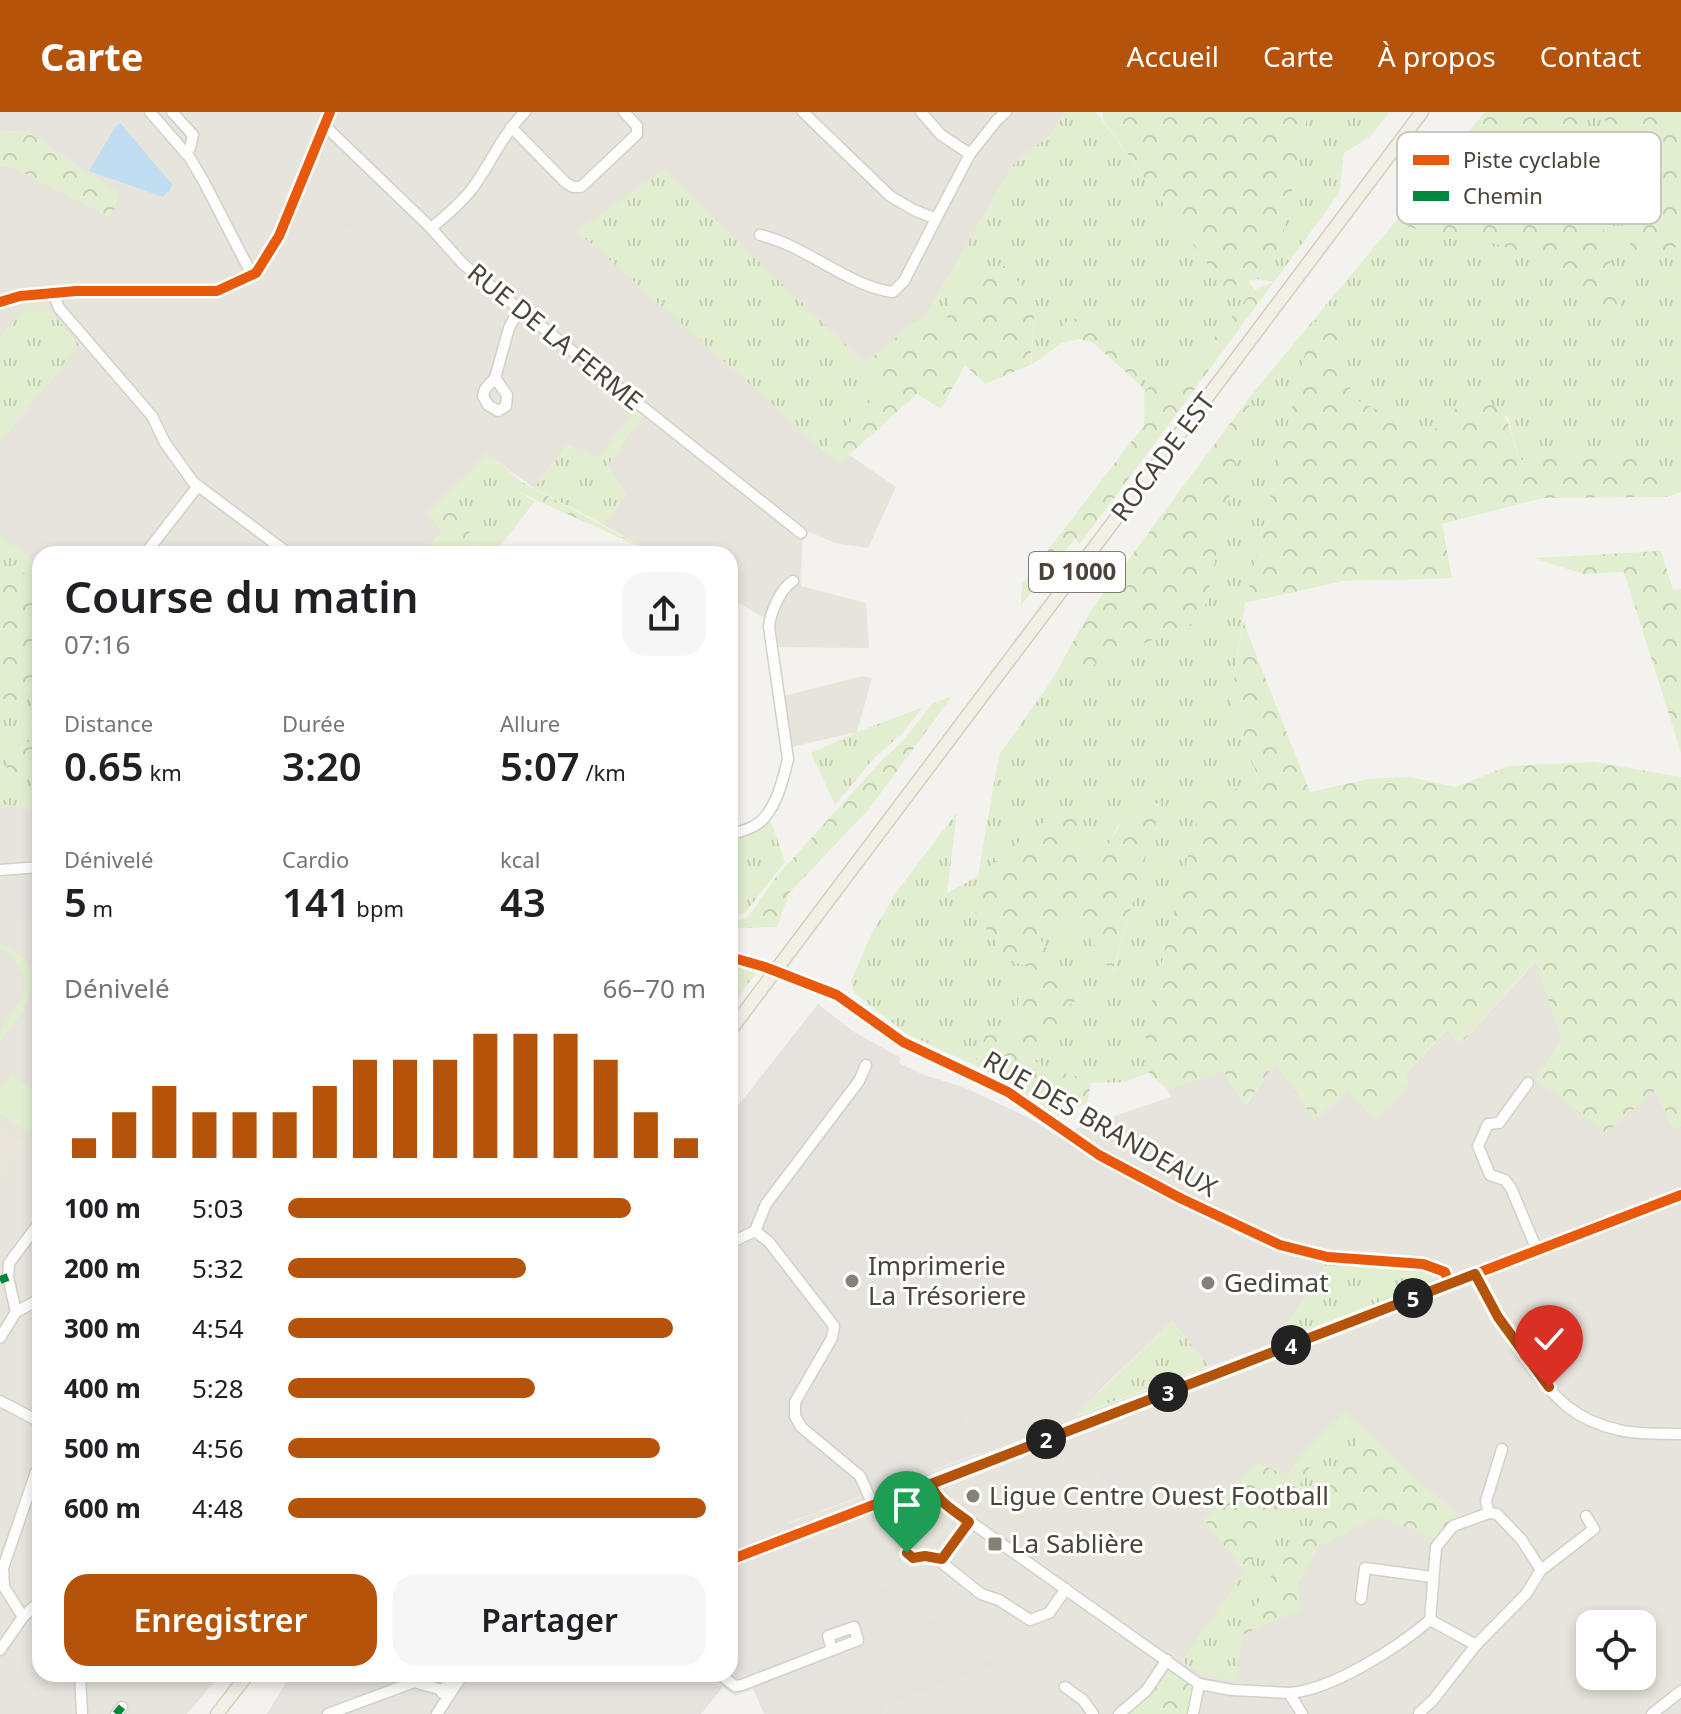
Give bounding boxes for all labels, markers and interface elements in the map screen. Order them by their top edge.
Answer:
text: Carte [40,30,143,82]
text: Accueil [1127,37,1219,75]
text: Carte [1263,37,1334,75]
text: À propos [1378,37,1496,75]
text: Contact [1540,37,1641,75]
legend [1397,132,1661,224]
text: Piste cyclable [1463,144,1601,174]
text: Chemin [1463,180,1543,210]
street label: RUE DE LA FERME [460,254,651,418]
street label: ROCADE EST [1102,384,1223,528]
road number: D 1000 [1029,552,1125,592]
text: Course du matin [64,566,419,626]
button: share [622,572,706,656]
text: 07:16 [64,626,130,662]
text: Distance [64,708,153,738]
text: Durée [282,708,345,738]
text: Allure [500,708,560,738]
text: 0.65 [64,738,144,793]
text: 3:20 [282,738,362,793]
text: 5:07 [500,738,580,793]
text: km [144,757,182,787]
text: /km [580,757,626,787]
text: Dénivelé [64,844,153,874]
text: Cardio [282,844,349,874]
text: kcal [500,844,540,874]
text: 5 [64,874,87,929]
text: 141 [282,874,351,929]
text: 43 [500,874,546,929]
text: m [87,893,113,923]
text: bpm [351,893,404,923]
text: Dénivelé [64,970,170,1006]
text: 66–70 m [602,970,706,1006]
street label: RUE DES BRANDEAUX [977,1041,1225,1205]
text: 100 m [64,1190,141,1226]
text: 5:03 [192,1190,244,1226]
place label: Imprimerie La Trésoriere [868,1247,1026,1313]
text: 200 m [64,1250,141,1286]
text: 5:32 [192,1250,244,1286]
place label: Gedimat [1224,1264,1329,1300]
marker: Imprimerie La Trésoriere [843,1272,861,1290]
marker: Gedimat [1199,1274,1217,1292]
pin: 5 [1393,1278,1433,1318]
text: 5 [1407,1283,1419,1313]
pin [1515,1305,1583,1387]
text: 300 m [64,1310,141,1346]
text: 4:54 [192,1310,244,1346]
icon: check [1527,1317,1571,1361]
pin: 4 [1271,1325,1311,1365]
text: 4 [1285,1330,1297,1360]
text: 400 m [64,1370,141,1406]
text: 5:28 [192,1370,244,1406]
pin: 3 [1148,1372,1188,1412]
text: 3 [1162,1377,1174,1407]
pin: 2 [1026,1419,1066,1459]
text: 2 [1040,1424,1052,1454]
text: 500 m [64,1430,141,1466]
text: 4:56 [192,1430,244,1466]
pin [873,1471,941,1553]
place label: Ligue Centre Ouest Football [989,1477,1329,1513]
icon: arrive [885,1483,929,1527]
marker: Ligue Centre Ouest Football [964,1487,982,1505]
text: 600 m [64,1490,141,1526]
text: 4:48 [192,1490,244,1526]
place label: La Sablière [1011,1525,1144,1561]
marker: La Sablière [986,1535,1004,1553]
button: Enregistrer [64,1574,377,1666]
button: Partager [393,1574,706,1666]
map controls [1576,1610,1656,1690]
button: locate [1576,1610,1656,1690]

